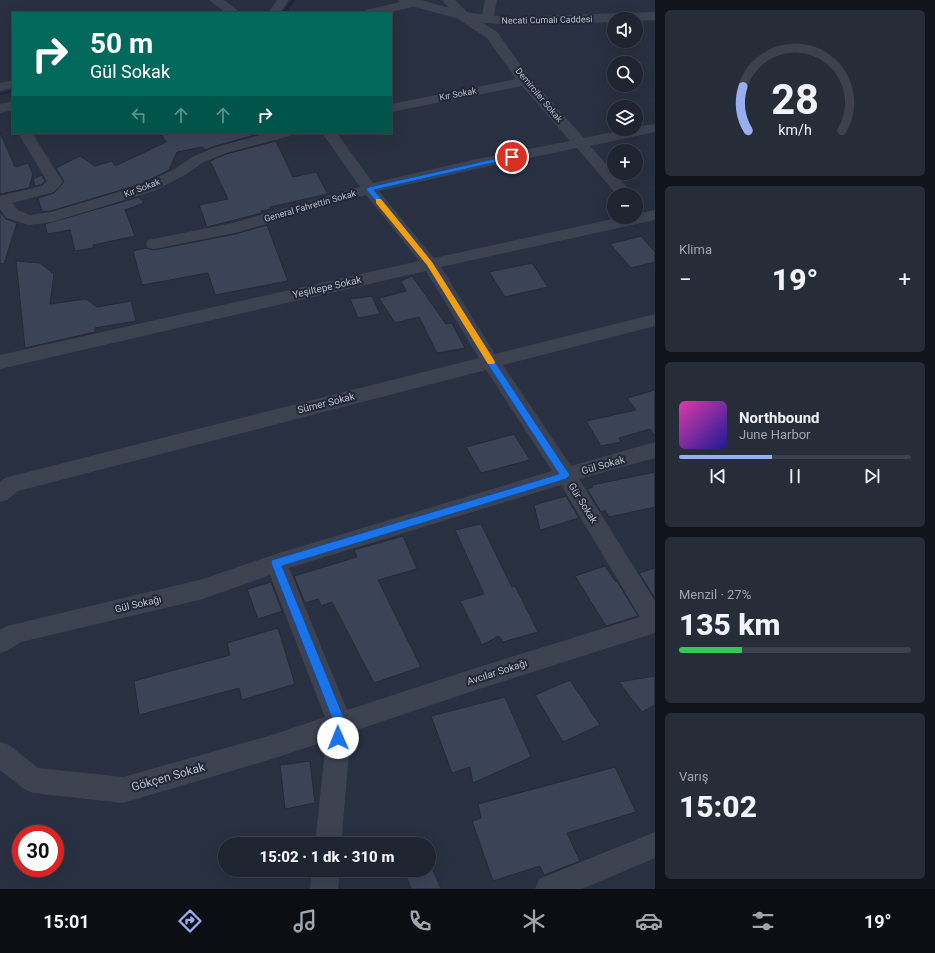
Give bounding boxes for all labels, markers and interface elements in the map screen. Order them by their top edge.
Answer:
map controls [607,12,643,224]
button: sound [607,12,643,48]
street label: Necati Cumalı Caddesi [501,14,593,26]
text: 50 m [90,27,153,60]
icon: right [24,28,76,80]
button: search [607,56,643,92]
text: Gül Sokak [90,61,170,82]
street label: Demirciler Sokak [514,66,565,124]
text: 28 [771,75,819,124]
street label: Kır Sokak [439,85,478,103]
button: layers [607,100,643,136]
icon: left [128,104,150,126]
icon: ahead [170,104,192,126]
icon: ahead [212,104,234,126]
icon: right [254,104,276,126]
text: km/h [778,121,812,137]
pin [495,140,529,174]
button: + [607,144,643,180]
icon: arrive [501,146,523,168]
street label: Kır Sokak [123,176,162,199]
street label: General Fahrettin Sokak [263,188,357,224]
button: − [607,188,643,224]
text: Klima [679,242,712,257]
text: 19° [772,262,818,297]
text: − [679,267,692,292]
text: + [899,267,911,292]
street label: Yeşiltepe Sokak [292,274,363,300]
street label: Sümer Sokak [296,390,357,415]
text: Northbound [739,409,820,427]
text: June Harbor [739,427,811,442]
street label: Gül Sokak [580,453,627,476]
icon: previous [707,465,729,487]
icon: pause [784,465,806,487]
icon: next [861,465,883,487]
street label: Gür Sokak [566,481,600,526]
text: Menzil · 27% [679,587,751,602]
street label: Gül Sokağı [114,593,162,615]
text: 135 km [679,607,781,642]
street label: Avcılar Sokağı [465,657,529,687]
position arrow [317,717,359,759]
street label: Gökçen Sokak [130,760,207,794]
text: Varış [679,769,708,784]
text: 15:02 [679,789,757,824]
speed limit sign: 30 [12,825,64,877]
text: 15:02 · 1 dk · 310 m [260,848,394,866]
icon: directions [176,907,204,935]
icon: music [291,907,319,935]
icon: phone [406,907,434,935]
icon: climate [520,907,548,935]
icon: car [635,907,663,935]
icon: filters [749,907,777,935]
text: 15:01 [43,911,90,932]
text: 19° [864,911,892,932]

